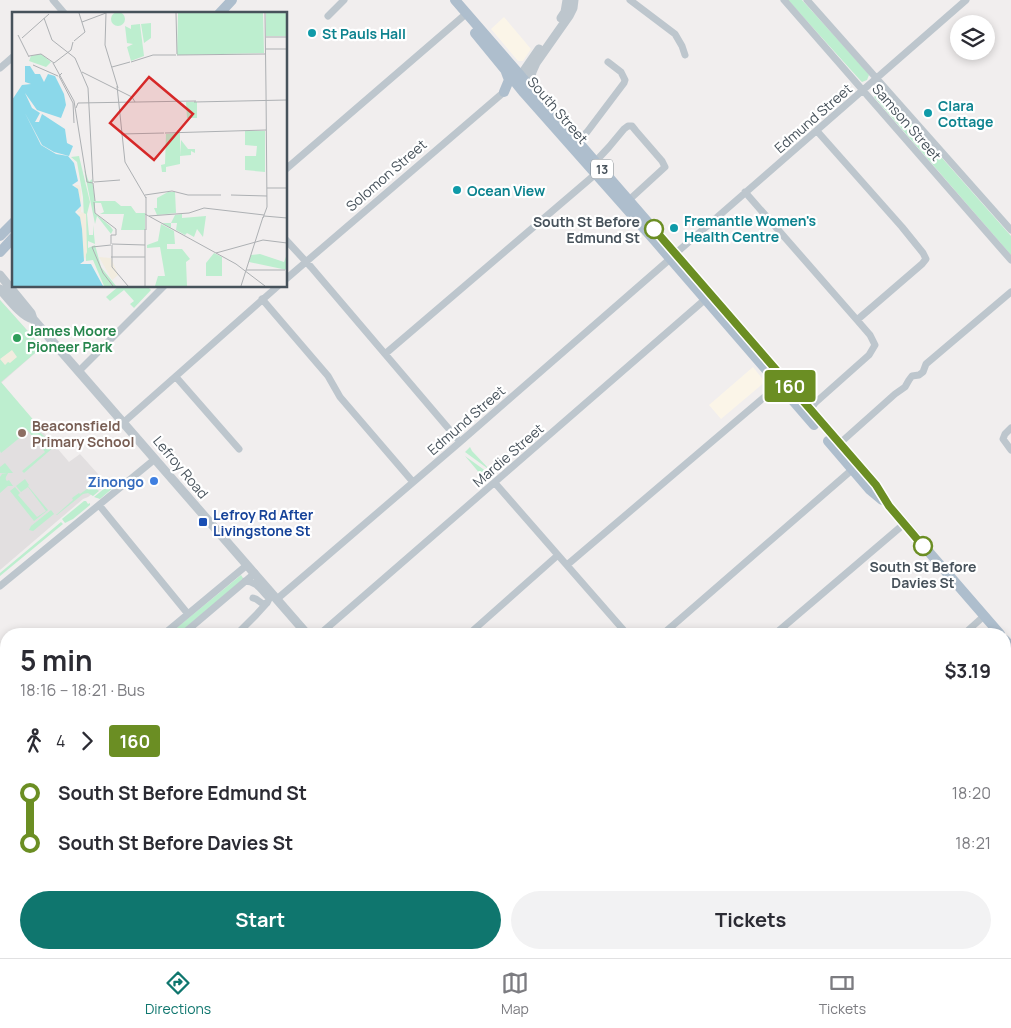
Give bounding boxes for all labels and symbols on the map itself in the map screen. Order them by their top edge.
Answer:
inset map [12,12,288,288]
place label: St Pauls Hall [322,24,406,43]
marker: St Pauls Hall [306,27,318,39]
street label: South Street [524,72,593,148]
street label: Edmund Street [770,79,856,157]
street label: Samson Street [868,79,946,165]
place label: Clara Cottage [938,96,993,131]
marker: Clara Cottage [922,107,934,119]
street label: Solomon Street [342,135,431,215]
road number: 13 [591,160,613,178]
place label: Ocean View [467,181,545,200]
marker: Ocean View [451,184,463,196]
place label: Fremantle Women's Health Centre [684,211,816,246]
place label: South St Before Edmund St [533,212,640,247]
marker: South St Before Edmund St [644,219,664,239]
marker: Fremantle Women's Health Centre [668,222,680,234]
place label: James Moore Pioneer Park [27,321,117,356]
marker: James Moore Pioneer Park [11,332,23,344]
line badge: 160 [761,370,819,402]
street label: Edmund Street [423,381,509,459]
place label: Beaconsfield Primary School [32,416,134,451]
street label: Mardie Street [469,419,548,491]
marker: Beaconsfield Primary School [16,427,28,439]
street label: Lefroy Road [149,432,213,502]
place label: Zinongo [87,472,144,491]
marker: Zinongo [148,475,160,487]
place label: Lefroy Rd After Livingstone St [213,505,314,540]
marker: Lefroy Rd After Livingstone St [197,516,209,528]
marker: South St Before Davies St [913,536,933,556]
place label: South St Before Davies St [869,557,977,592]

